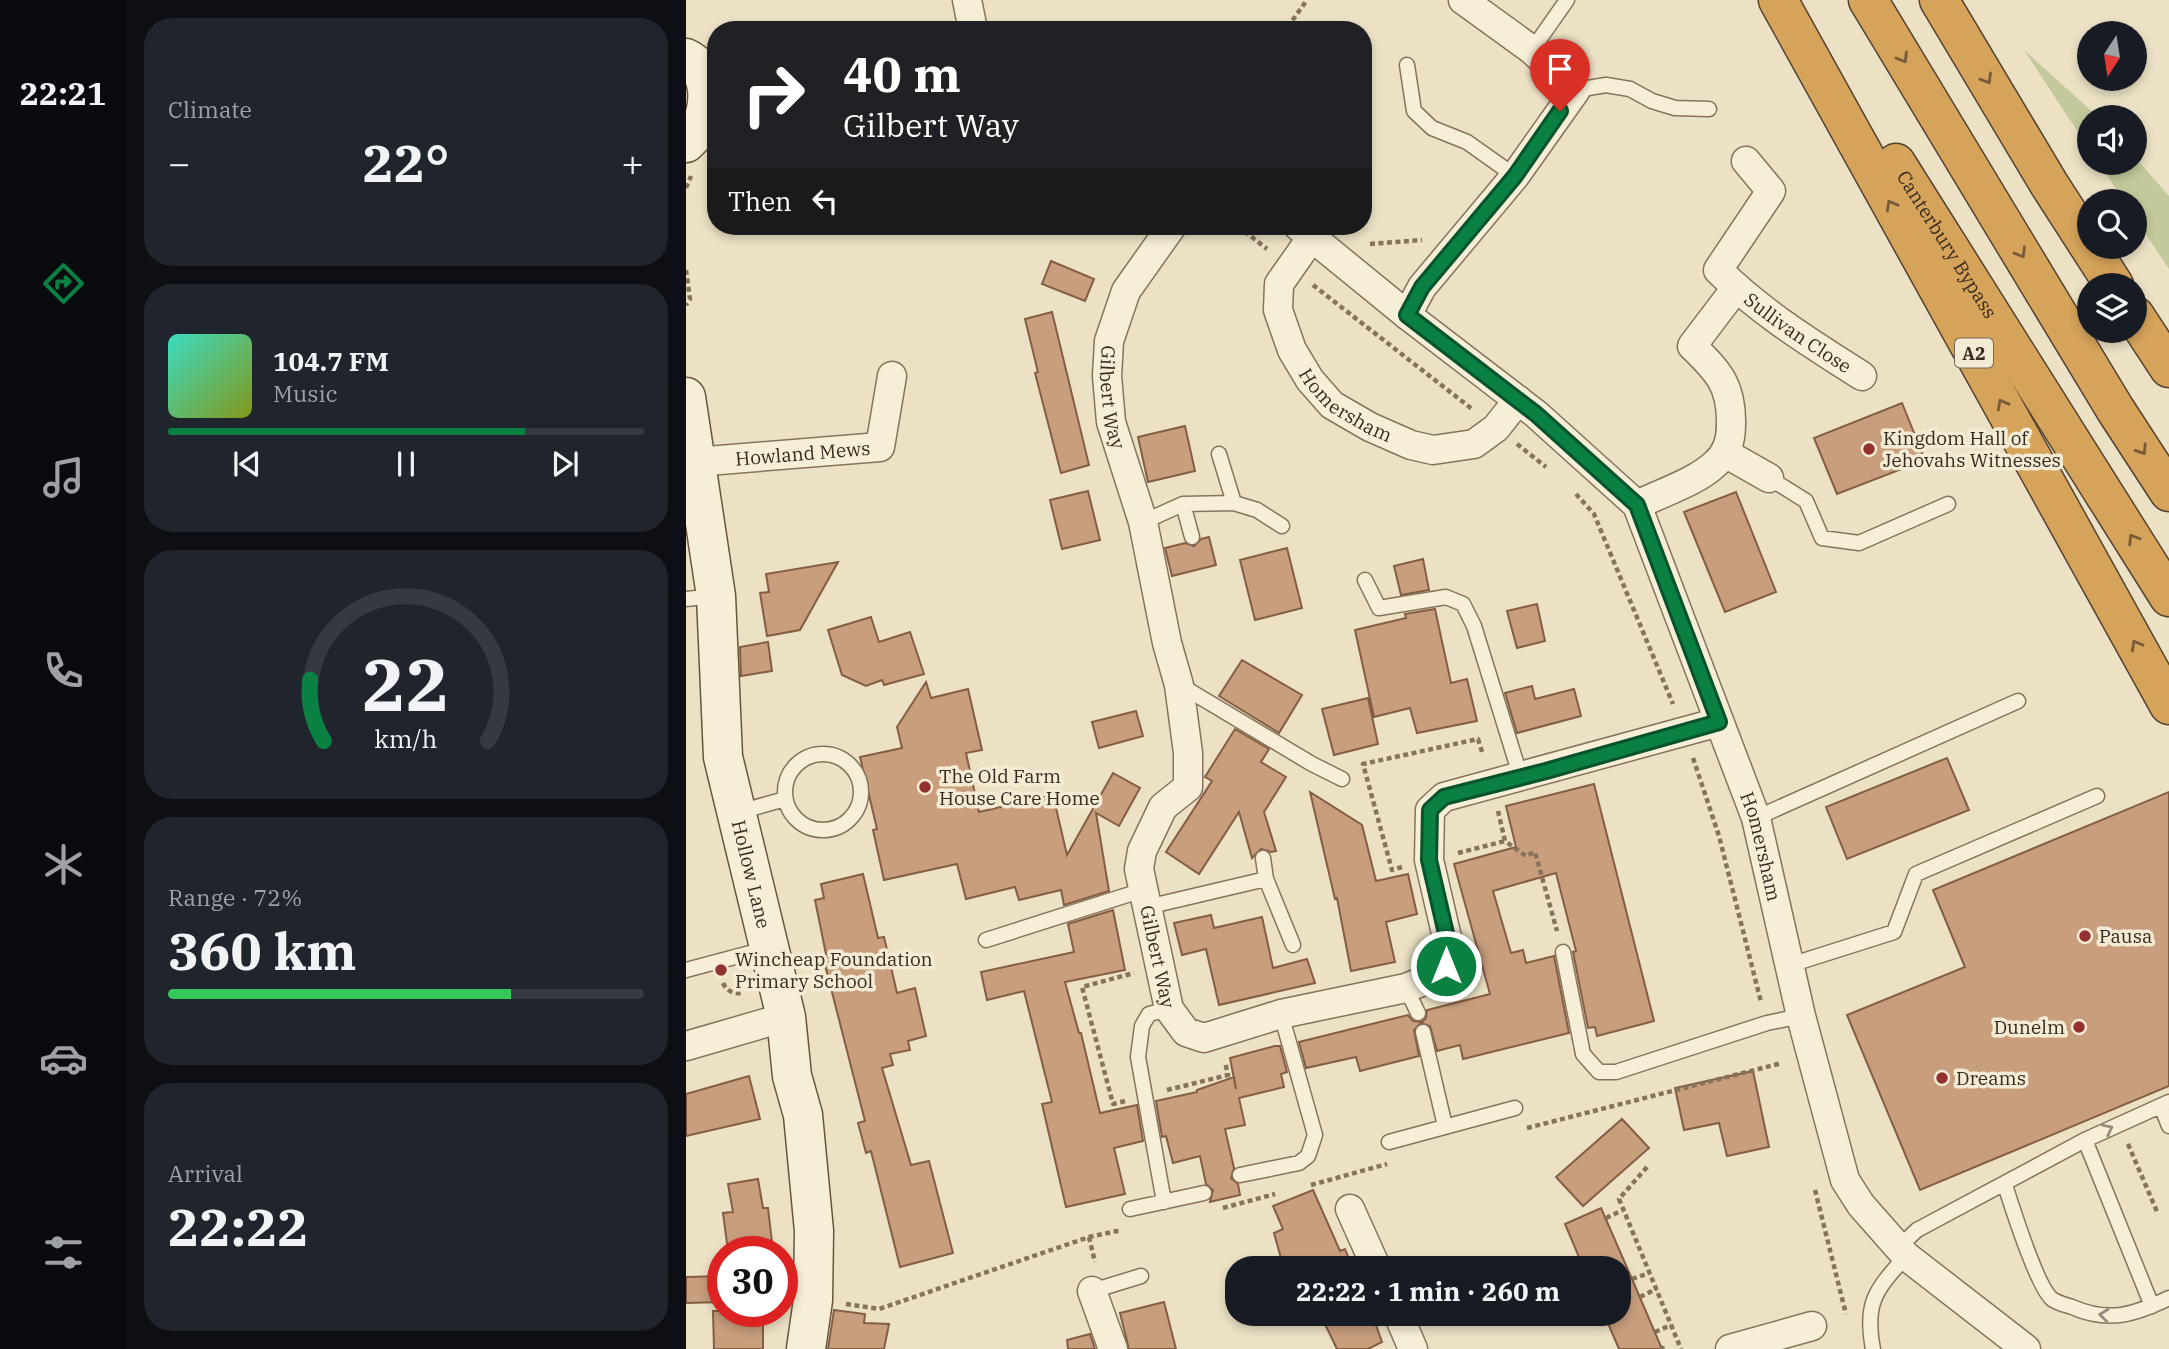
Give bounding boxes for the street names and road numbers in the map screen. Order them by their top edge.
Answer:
street label: Canterbury Bypass [1892,166,2003,323]
street label: Sullivan Close [1739,287,1856,378]
road number: A2 [1955,338,1993,368]
street label: Gilbert Way [1095,345,1131,453]
street label: Homersham [1294,364,1396,447]
street label: Howland Mews [734,436,871,471]
street label: Homersham [1735,788,1787,903]
street label: Hollow Lane [727,818,776,931]
street label: Gilbert Way [1135,903,1181,1011]

